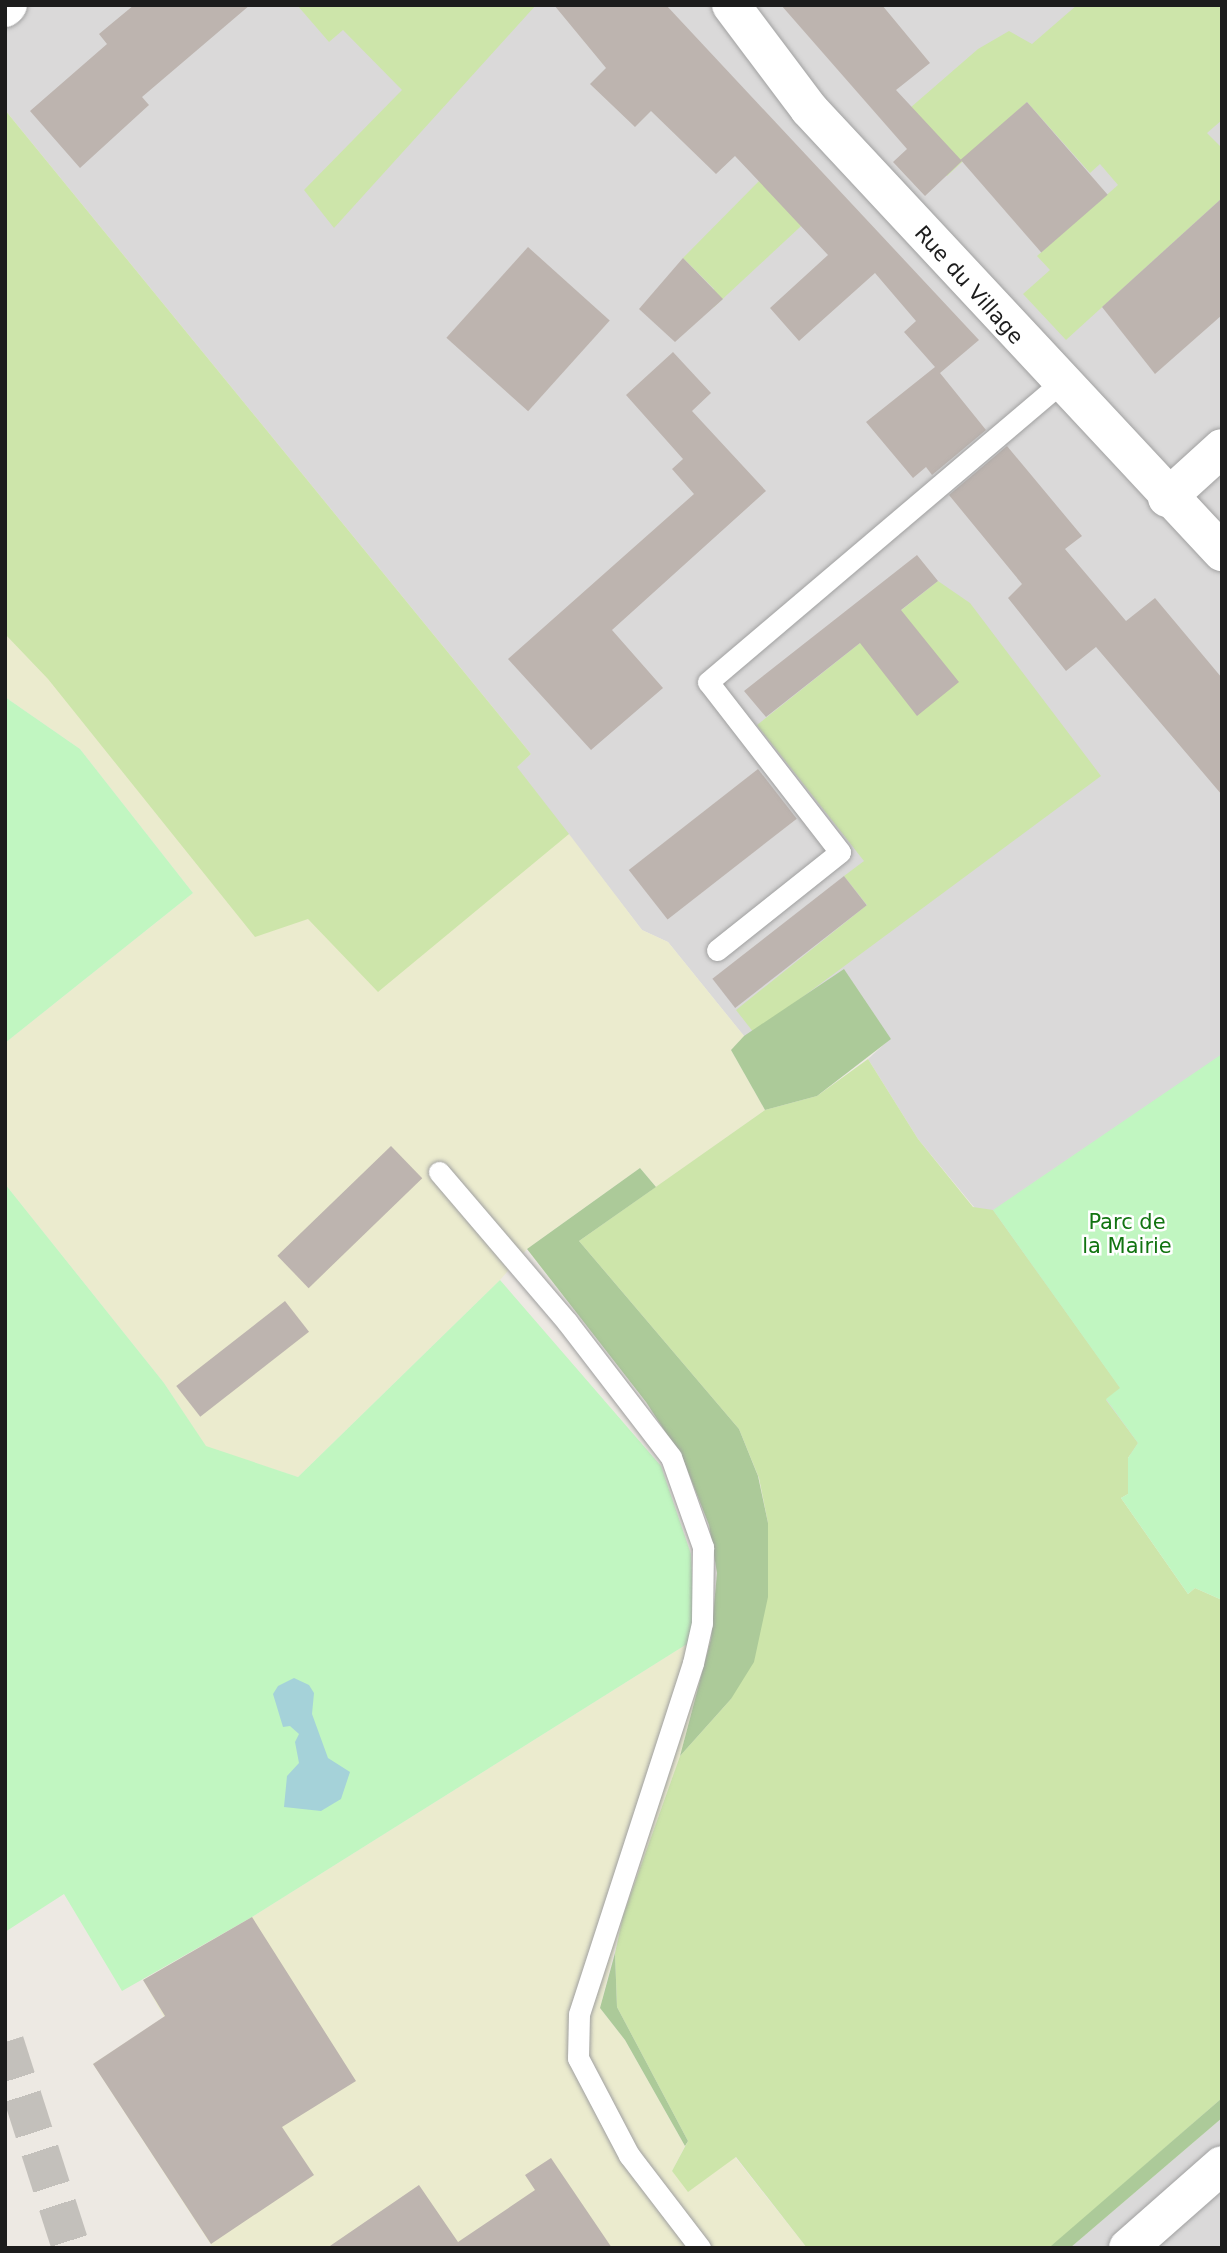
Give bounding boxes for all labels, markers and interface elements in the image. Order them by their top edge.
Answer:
street label: Rue du Village [909,221,1029,349]
park label: Parc de la Mairie [1082,1209,1172,1259]

